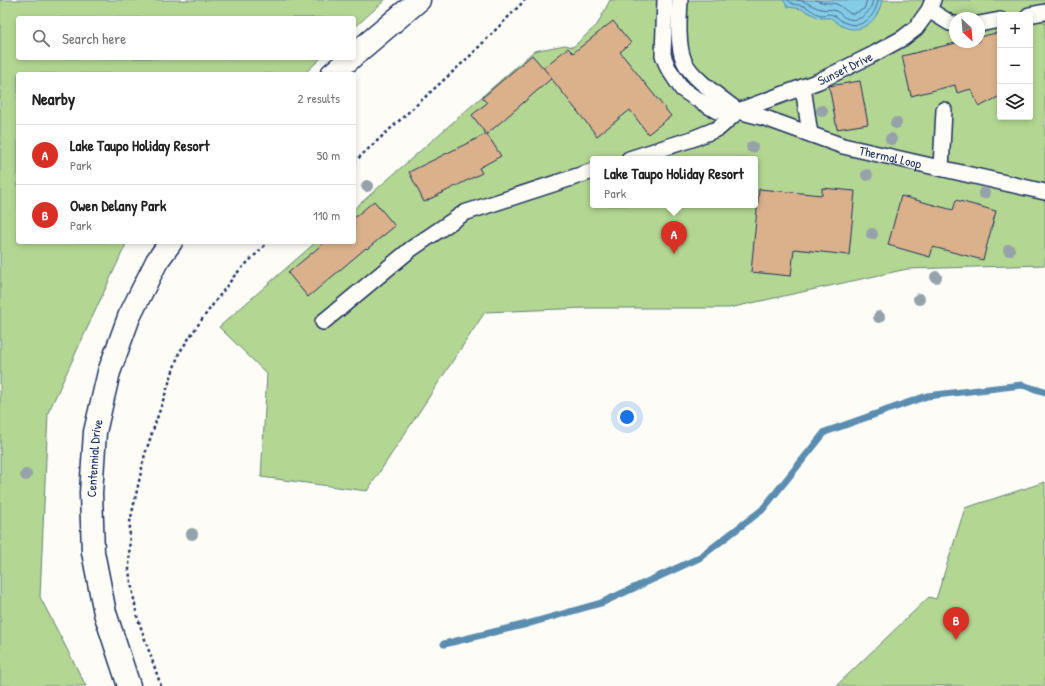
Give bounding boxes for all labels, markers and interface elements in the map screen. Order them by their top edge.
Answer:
north arrow [949,12,985,48]
map controls [997,12,1033,120]
button: + [997,12,1033,48]
search box [16,16,356,60]
icon: search [30,27,52,49]
text: Search here [62,28,126,49]
street label: Sunset Drive [814,47,875,89]
button: − [997,48,1033,84]
button: layers [997,84,1033,120]
text: Nearby [32,87,75,110]
text: 2 results [298,89,340,107]
text: Lake Taupo Holiday Resort [70,135,209,156]
street label: Thermal Loop [858,141,924,173]
text: A [42,146,48,164]
text: 50 m [317,146,340,164]
text: Park [70,156,92,174]
popup [590,156,758,208]
text: Lake Taupo Holiday Resort [604,163,744,184]
text: Park [604,184,626,202]
text: Owen Delany Park [70,195,166,216]
text: B [42,206,48,224]
text: 110 m [313,206,340,224]
text: Park [70,216,92,234]
pin: A [661,221,687,254]
your location [617,407,637,427]
street label: Centennial Drive [82,417,107,498]
pin: B [943,607,969,640]

